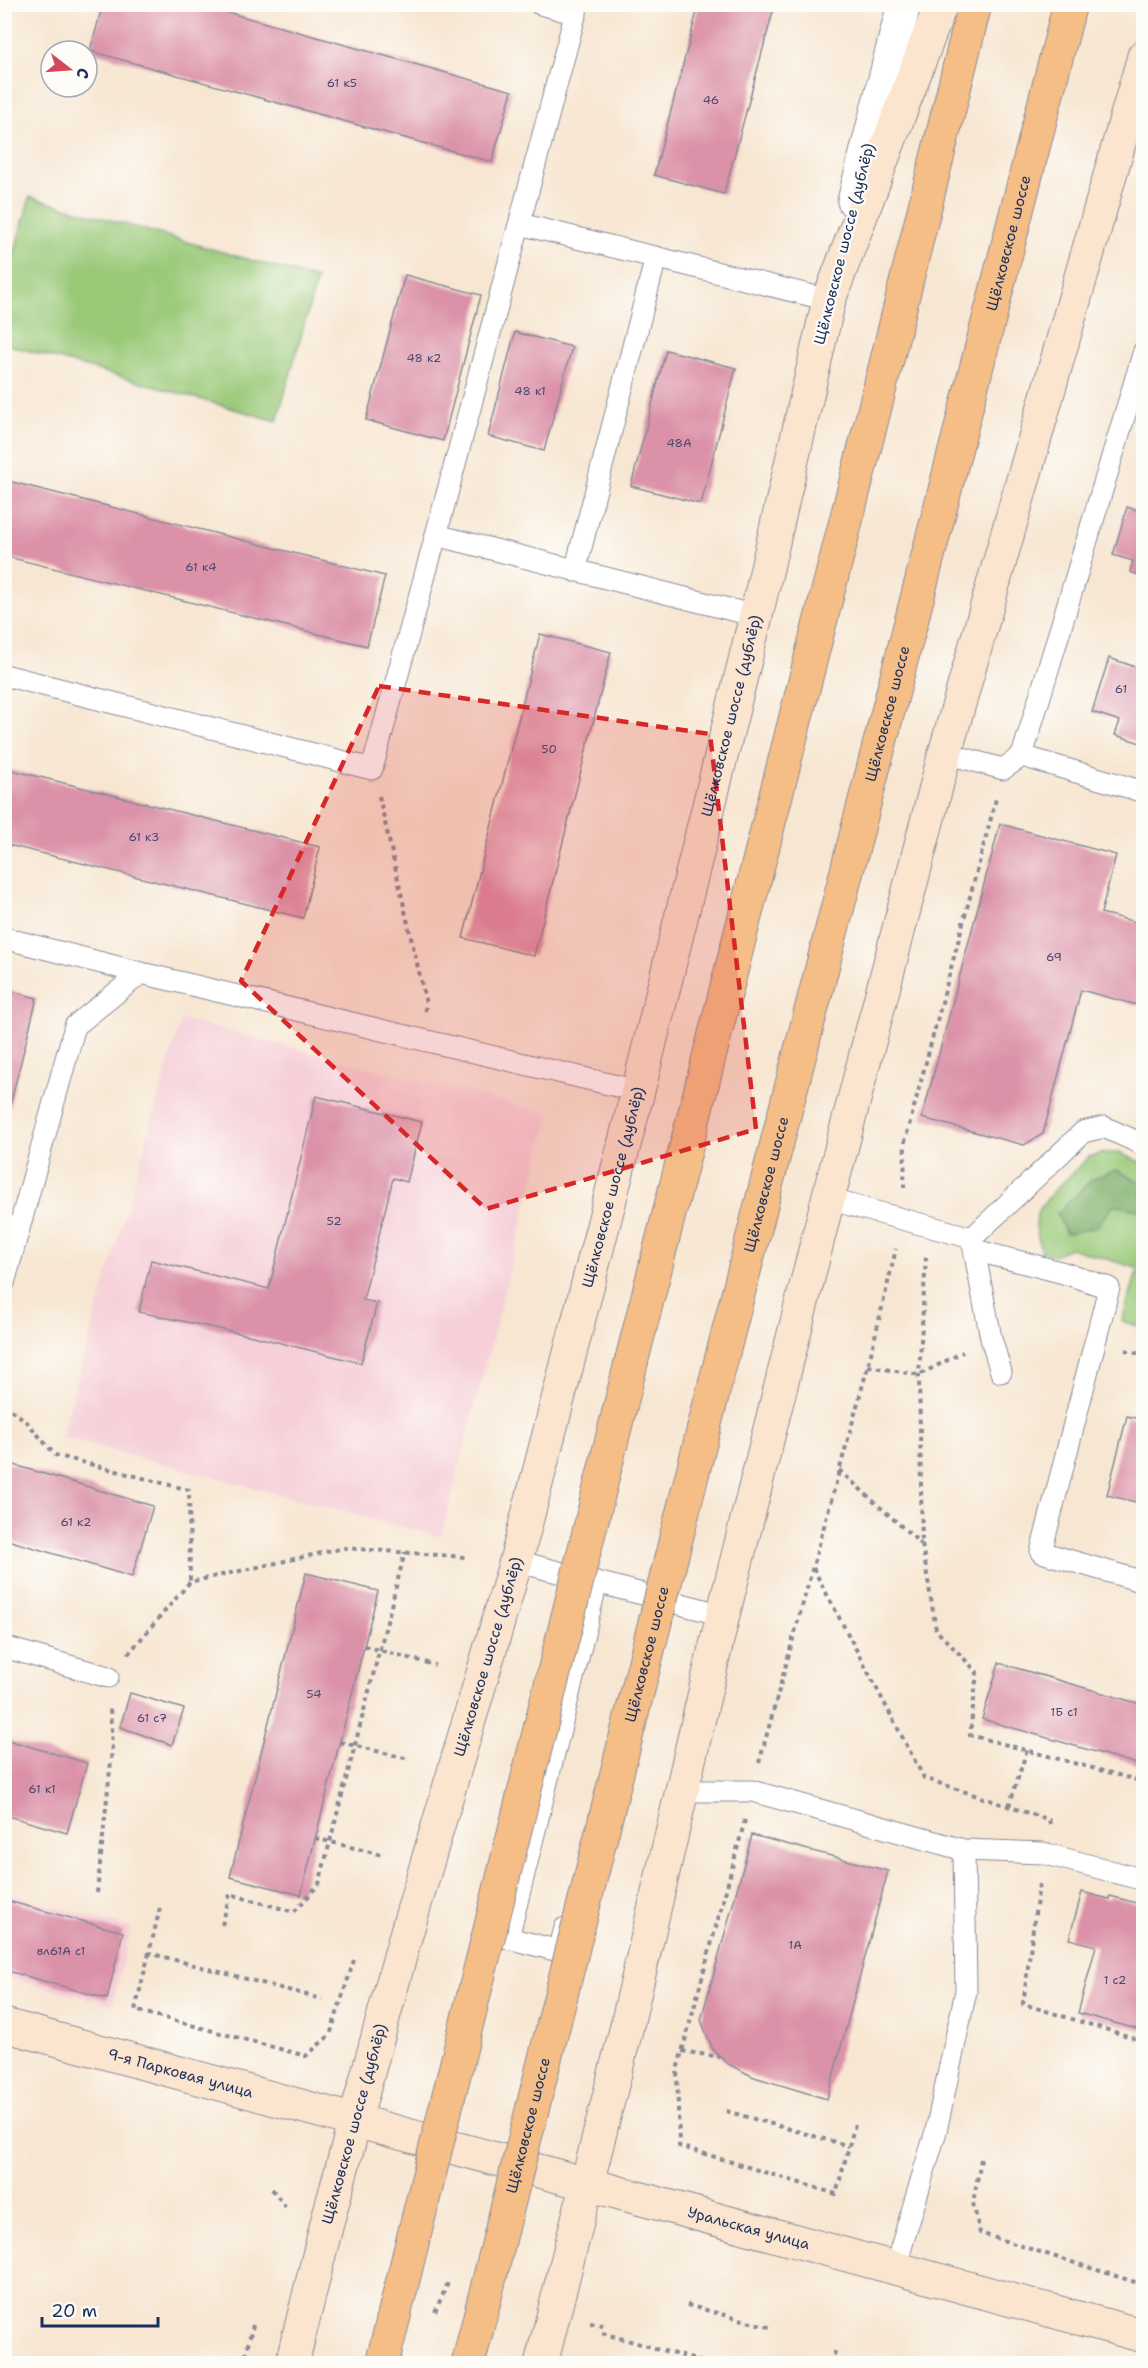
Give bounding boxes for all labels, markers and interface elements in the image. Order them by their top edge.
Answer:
north arrow [39,39,99,99]
text: С [71,65,94,81]
house number: 61 к5 [327,75,357,91]
house number: 46 [703,92,719,108]
street label: Щёлковское шоссе (дублёр) [809,141,879,347]
street label: Щёлковское шоссе [981,173,1036,313]
house number: 48 к2 [406,350,442,366]
house number: 48 к1 [514,383,546,399]
house number: 48А [666,435,692,451]
house number: 61 к4 [185,559,217,575]
street label: Щёлковское шоссе (дублёр) [697,613,766,819]
street label: Щёлковское шоссе [860,644,914,784]
house number: 61 [1115,681,1127,697]
house number: 50 [541,741,557,757]
house number: 61 к3 [128,829,160,845]
house number: 69 [1046,949,1062,965]
street label: Щёлковское шоссе (дублёр) [577,1085,649,1290]
street label: Щёлковское шоссе [739,1114,793,1254]
house number: 52 [326,1213,342,1229]
house number: 61 к2 [60,1514,92,1530]
street label: Щёлковское шоссе (дублёр) [449,1555,527,1759]
street label: Щёлковское шоссе [620,1584,674,1724]
house number: 54 [306,1686,322,1702]
house number: 1Б с1 [1050,1704,1078,1720]
house number: 61 с7 [137,1710,167,1726]
house number: 61 к1 [28,1781,56,1797]
house number: 1А [788,1937,802,1953]
house number: вл61А с1 [37,1943,85,1959]
house number: 1 c2 [1103,1972,1127,1988]
street label: Щёлковское шоссе (дублёр) [317,2021,391,2226]
street label: 9-я Парковая улица [106,2044,256,2103]
street label: Щёлковское шоссе [501,2055,555,2196]
street label: Уральская улица [685,2202,813,2255]
scale bar [42,2290,158,2328]
text: 20 m [51,2299,97,2323]

